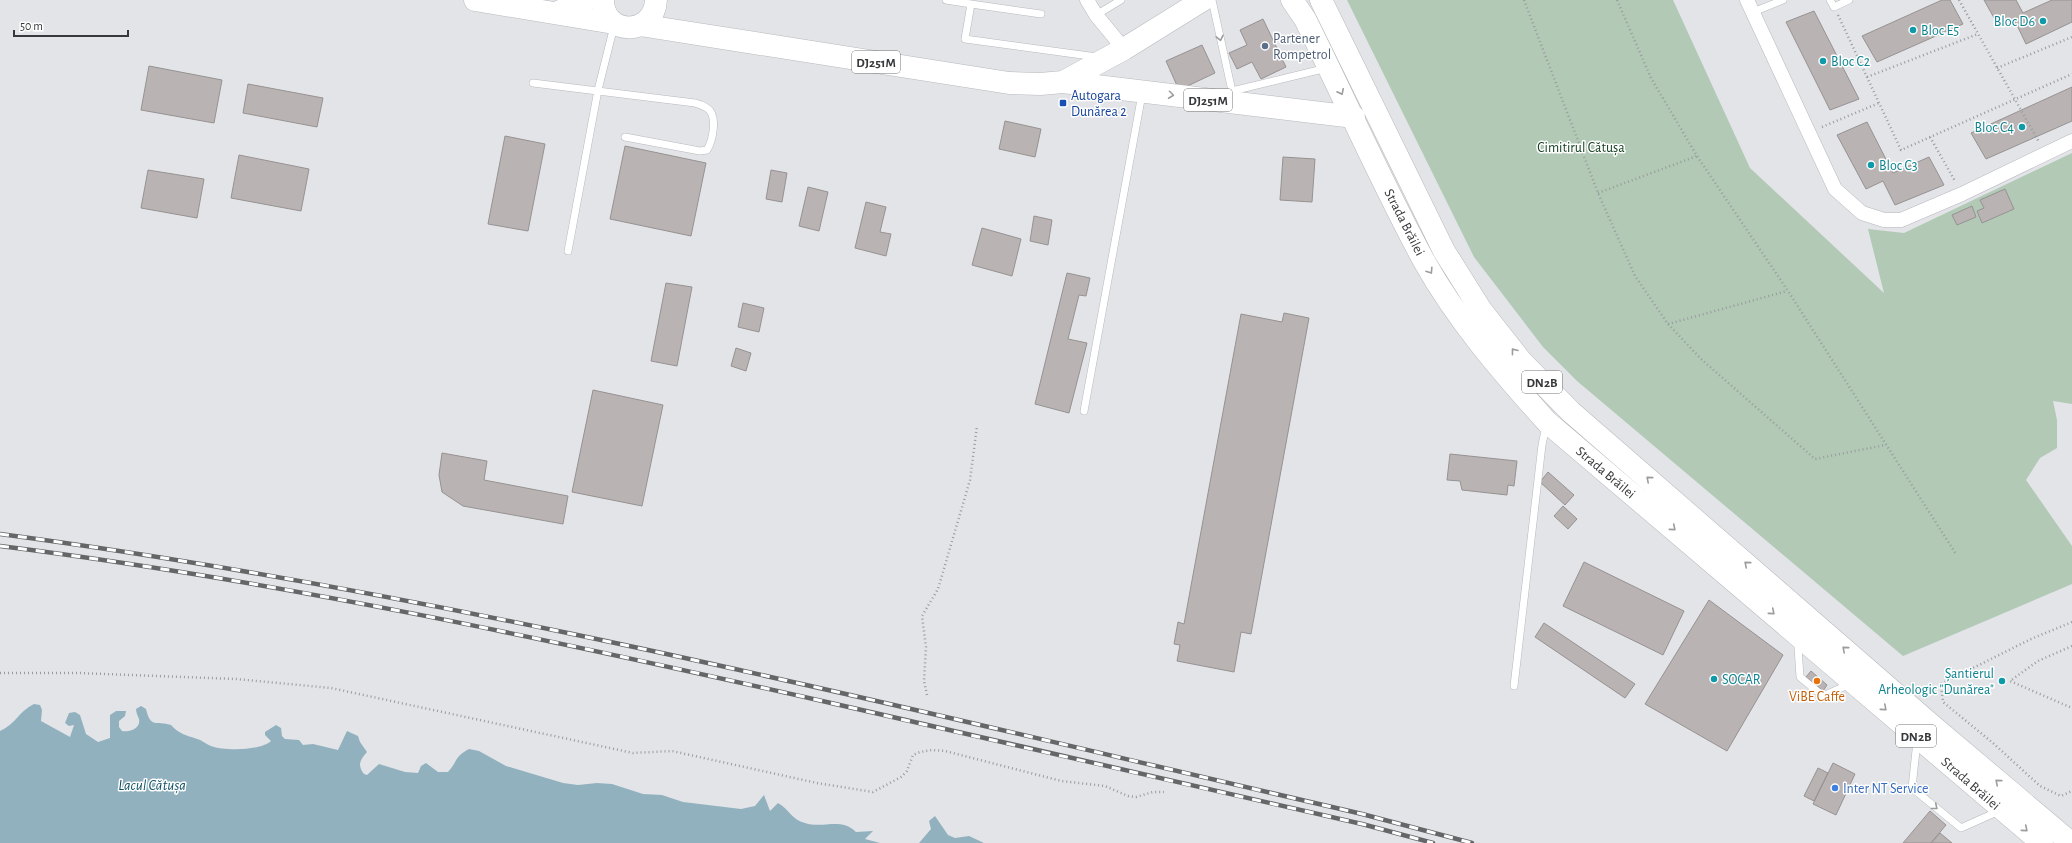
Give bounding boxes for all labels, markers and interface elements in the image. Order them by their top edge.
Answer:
scale bar [14,12,128,38]
place label: Bloc D6 [1994,15,2035,29]
marker: Bloc D6 [2038,16,2048,26]
text: 50 m [20,20,43,32]
place label: Bloc E5 [1921,24,1959,38]
marker: Bloc E5 [1908,25,1918,35]
place label: Partener Rompetrol [1273,32,1331,62]
one-way arrow [1216,35,1224,41]
marker: Partener Rompetrol [1260,41,1270,51]
road number: DJ251M [852,51,900,73]
place label: Bloc C2 [1831,55,1870,69]
marker: Bloc C2 [1818,56,1828,66]
one-way arrow [1336,88,1344,95]
place label: Autogara Dunărea 2 [1071,89,1127,119]
road number: DJ251M [1184,89,1232,111]
one-way arrow [1168,90,1174,99]
marker: Autogara Dunărea 2 [1058,98,1068,108]
place label: Bloc C4 [1974,121,2014,135]
marker: Bloc C4 [2017,122,2027,132]
park label: Cimitirul Cătușa [1537,141,1625,156]
place label: Bloc C3 [1879,159,1918,173]
marker: Bloc C3 [1866,160,1876,170]
street label: Strada Brăilei [1381,187,1427,258]
one-way arrow [1426,267,1433,274]
one-way arrow [1511,349,1518,356]
road number: DN2B [1522,371,1562,393]
street label: Strada Brăilei [1573,444,1638,502]
one-way arrow [1646,477,1653,484]
one-way arrow [1668,524,1676,531]
one-way arrow [1744,562,1752,569]
one-way arrow [1768,608,1775,615]
one-way arrow [1842,647,1850,654]
place label: Șantierul Arheologic "Dunărea" [1878,667,1994,697]
place label: SOCAR [1722,673,1761,687]
marker: SOCAR [1709,674,1719,684]
marker: ViBE Caffe [1812,676,1822,686]
marker: Șantierul Arheologic "Dunărea" [1997,676,2007,686]
place label: ViBE Caffe [1789,690,1845,704]
one-way arrow [1879,703,1886,710]
road number: DN2B [1896,725,1936,747]
street label: Strada Brăilei [1938,755,2002,813]
water label: Lacul Cătușa [118,778,186,794]
one-way arrow [1995,779,2003,787]
place label: Inter NT Service [1843,782,1929,796]
marker: Inter NT Service [1830,783,1840,793]
one-way arrow [1931,802,1938,809]
one-way arrow [2020,824,2027,831]

